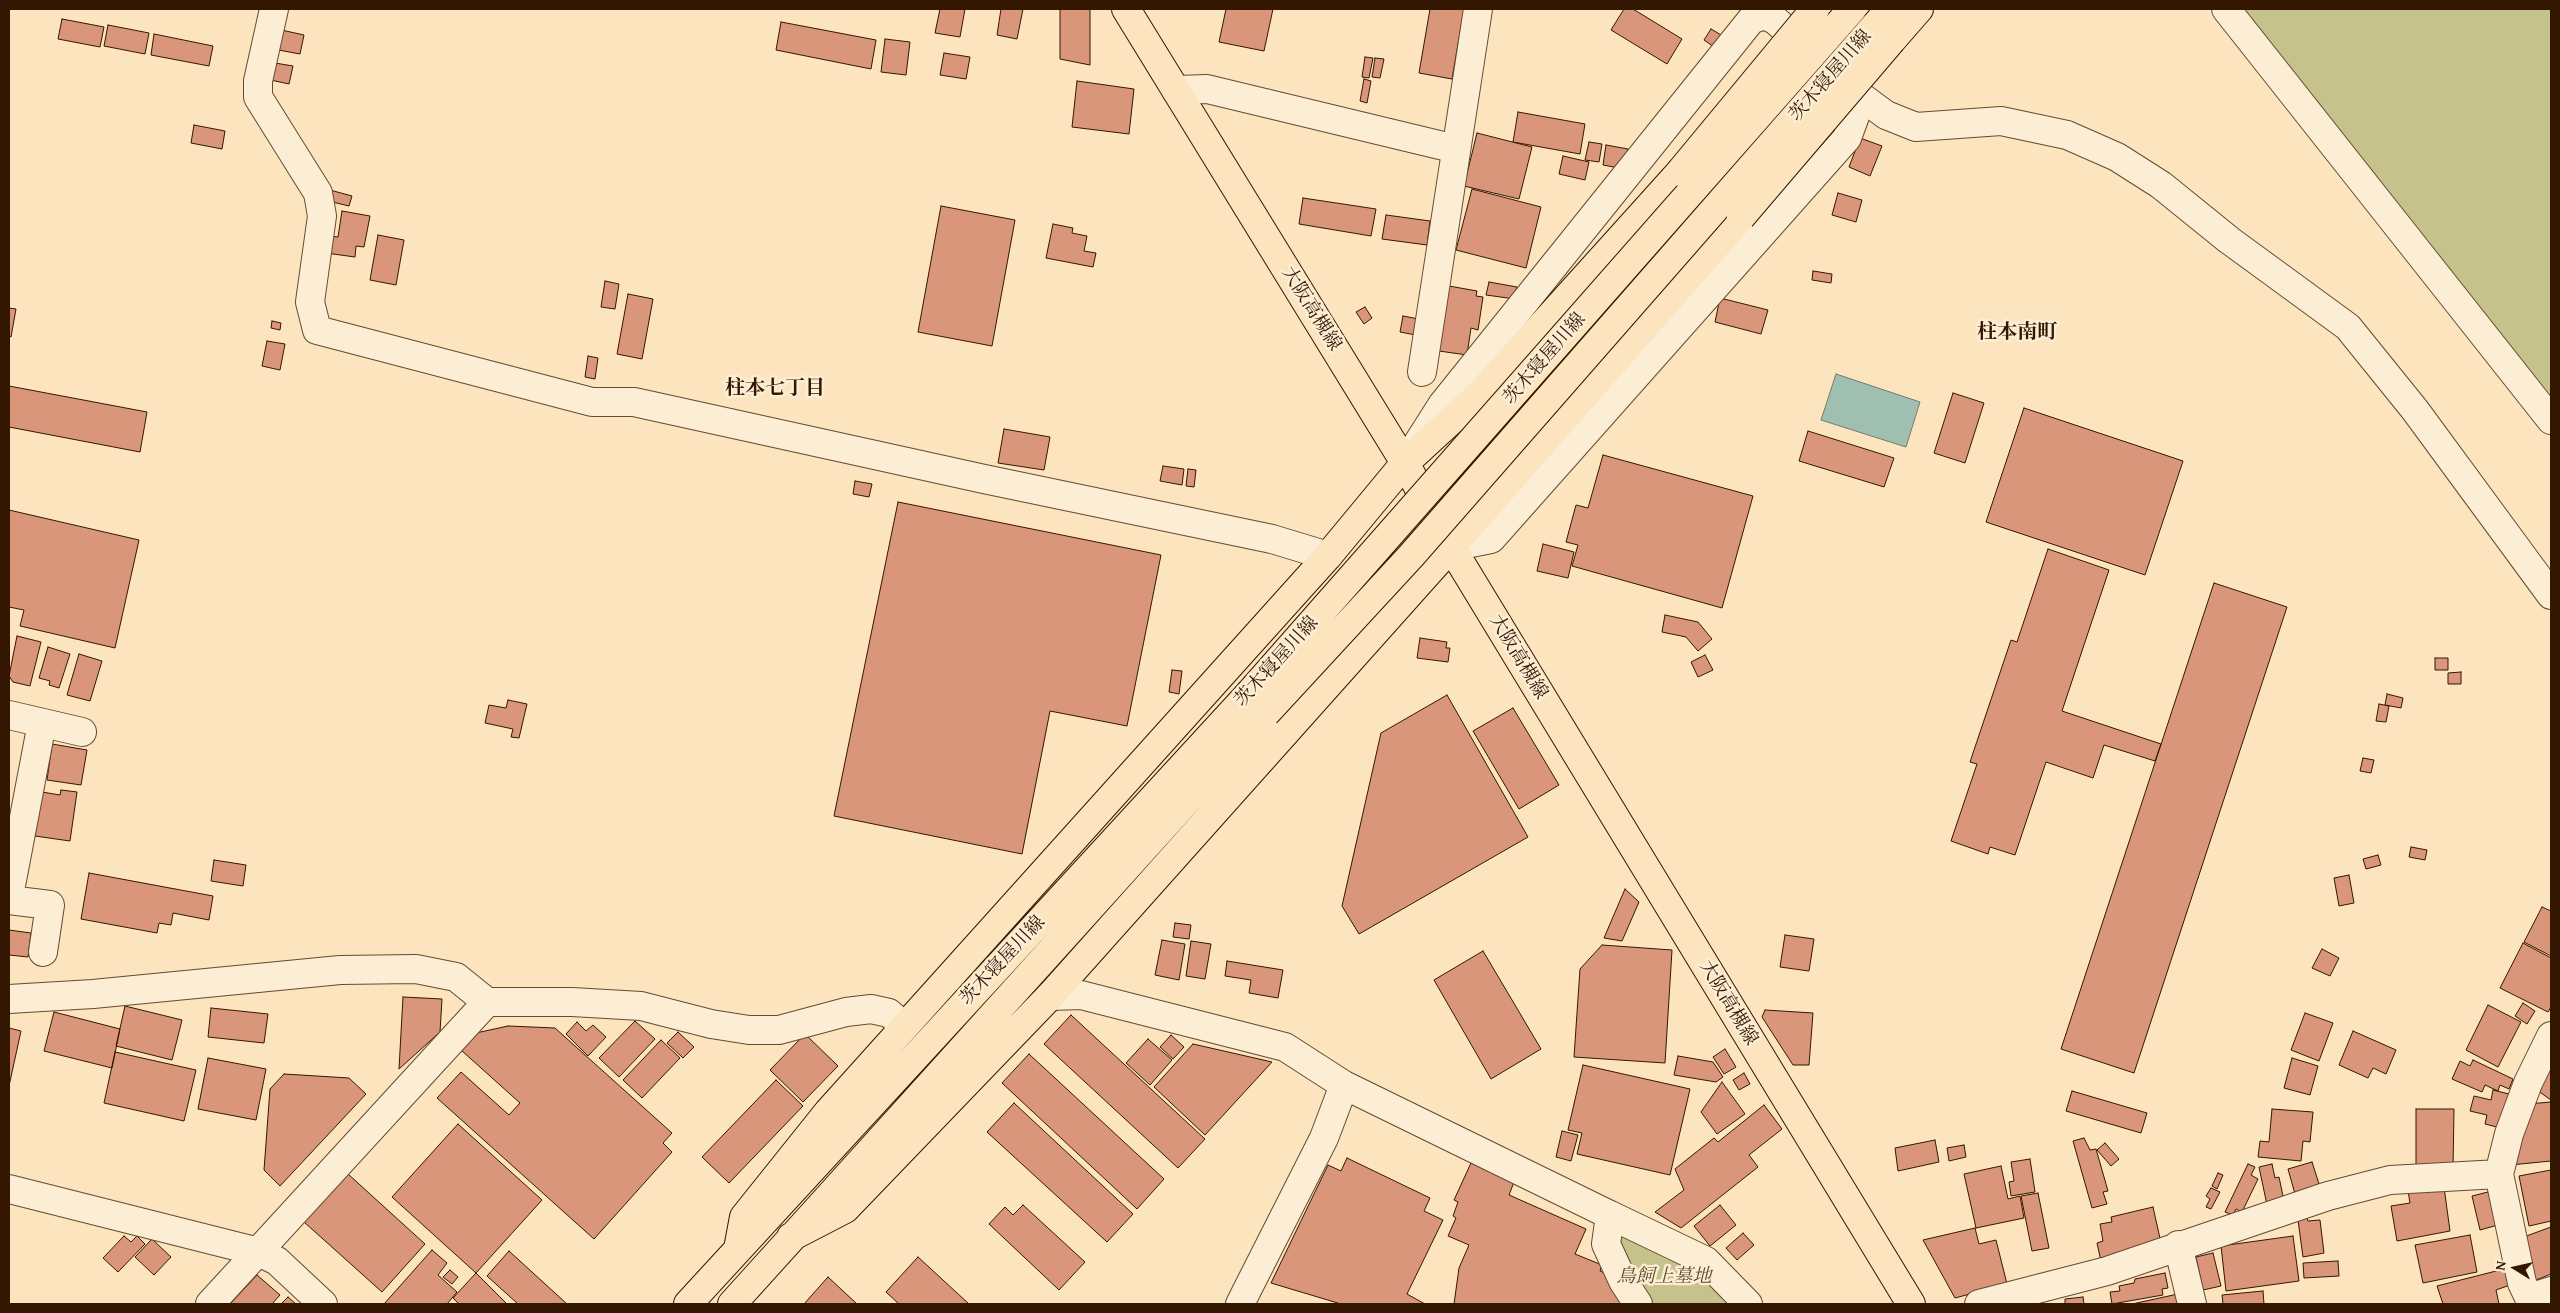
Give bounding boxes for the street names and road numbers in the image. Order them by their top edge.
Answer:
street label: 茨木寝屋川線 [1785,26,1877,126]
street label: 大阪高槻線 [1276,263,1346,355]
street label: 茨木寝屋川線 [1499,309,1591,409]
street label: 大阪高槻線 [1484,610,1552,704]
street label: 茨木寝屋川線 [1230,612,1324,712]
street label: 茨木寝屋川線 [956,912,1050,1010]
street label: 大阪高槻線 [1694,956,1762,1050]

